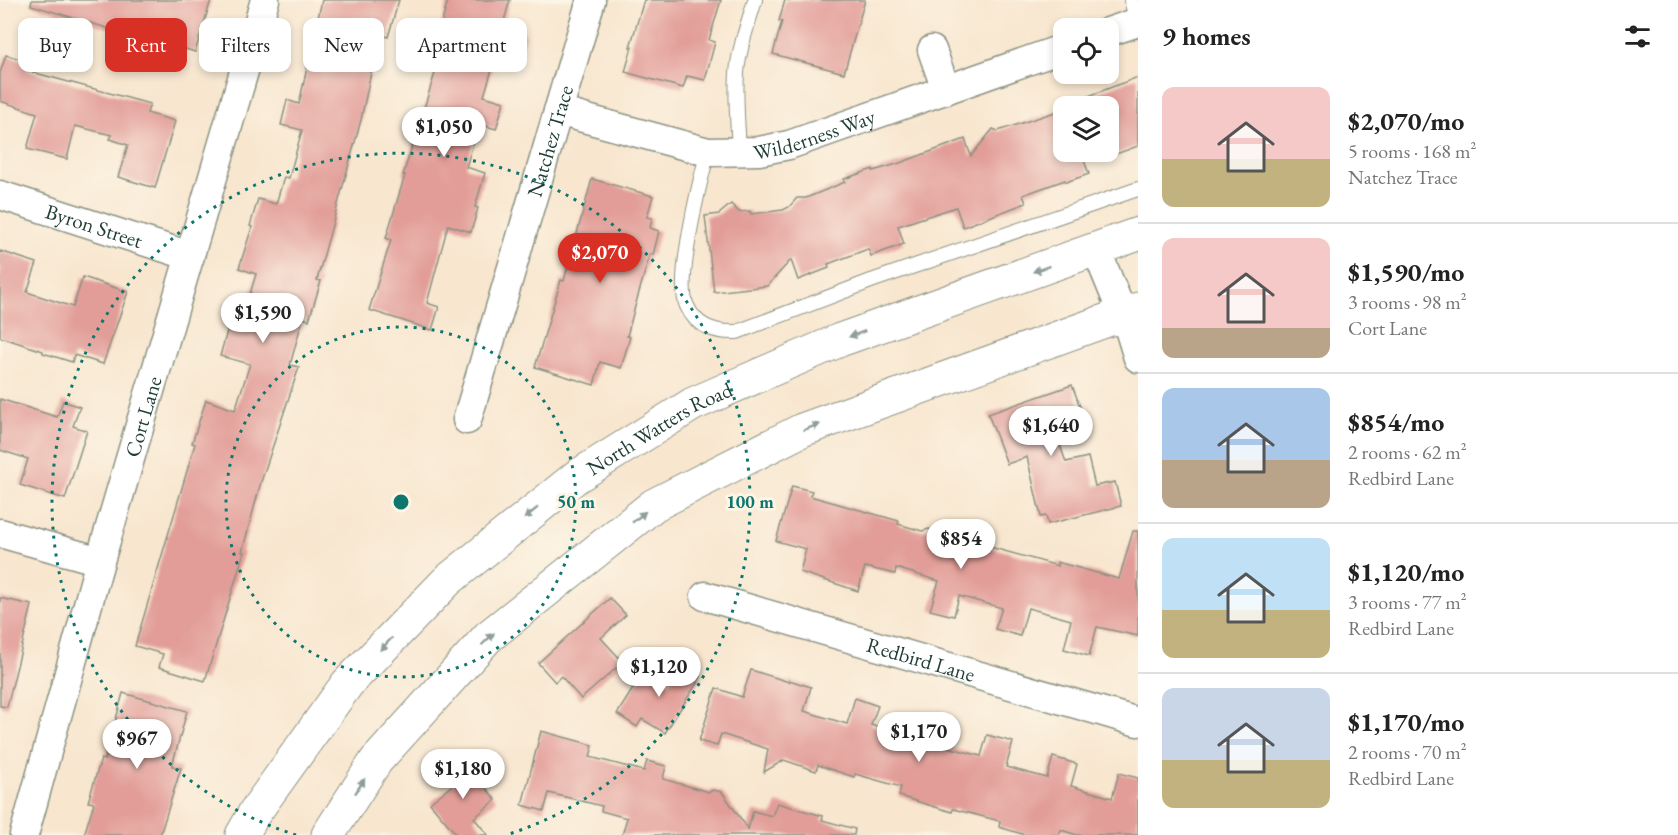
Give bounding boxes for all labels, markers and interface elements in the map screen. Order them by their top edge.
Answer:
chip: Buy [18,18,93,72]
chip: Rent [105,18,187,72]
chip: Filters [199,18,291,72]
chip: New [303,18,384,72]
chip: Apartment [396,18,527,72]
map controls [1053,18,1119,162]
button: locate [1053,18,1119,84]
text: 9 homes [1162,19,1251,53]
icon: filters [1621,20,1654,53]
street label: Natchez Trace [520,82,579,200]
button: layers [1053,96,1119,162]
street label: Wilderness Way [751,102,879,165]
text: $2,070/mo [1348,104,1464,138]
pin: $1,050 [395,107,493,158]
icon: home [1210,111,1282,183]
text: $1,050 [416,113,472,139]
text: 5 rooms · 168 m² [1348,138,1476,164]
text: Natchez Trace [1348,164,1457,190]
street label: Byron Street [42,197,147,254]
pin: $2,070 [551,233,649,284]
text: $2,070 [572,239,628,265]
text: $1,590/mo [1348,255,1464,289]
icon: home [1210,262,1282,334]
one-way arrow [1032,264,1050,274]
text: 3 rooms · 98 m² [1348,289,1467,315]
pin: $1,590 [214,293,312,344]
text: $1,590 [235,299,291,325]
text: Cort Lane [1348,315,1427,341]
one-way arrow [848,330,866,339]
street label: Cort Lane [118,373,167,460]
street label: North Watters Road [581,375,736,481]
text: $854/mo [1348,405,1444,439]
pin: $1,640 [1002,406,1100,457]
text: $1,640 [1023,412,1079,438]
icon: home [1210,412,1282,484]
one-way arrow [803,421,821,431]
text: 2 rooms · 62 m² [1348,439,1467,465]
text: Redbird Lane [1348,465,1454,491]
text: 50 m [557,490,595,513]
text: 100 m [726,490,774,513]
centre of rings [391,492,411,512]
one-way arrow [523,507,538,519]
one-way arrow [632,511,647,523]
pin: $854 [925,519,997,570]
text: $854 [941,525,981,551]
text: $1,120/mo [1348,555,1464,589]
icon: home [1210,562,1282,634]
text: 3 rooms · 77 m² [1348,589,1467,615]
text: Redbird Lane [1348,615,1454,641]
street label: Redbird Lane [864,630,978,687]
one-way arrow [480,632,495,646]
one-way arrow [379,636,393,651]
pin: $1,120 [610,647,708,698]
text: $1,120 [631,653,687,679]
text: $1,170/mo [1348,705,1464,739]
pin: $1,170 [870,712,968,763]
icon: home [1210,712,1282,784]
text: $1,170 [891,718,947,744]
pin: $967 [101,719,173,770]
text: $967 [117,725,157,751]
text: 2 rooms · 70 m² [1348,739,1467,765]
pin: $1,180 [414,749,512,800]
text: $1,180 [435,755,491,781]
text: Redbird Lane [1348,765,1454,791]
one-way arrow [354,778,365,794]

